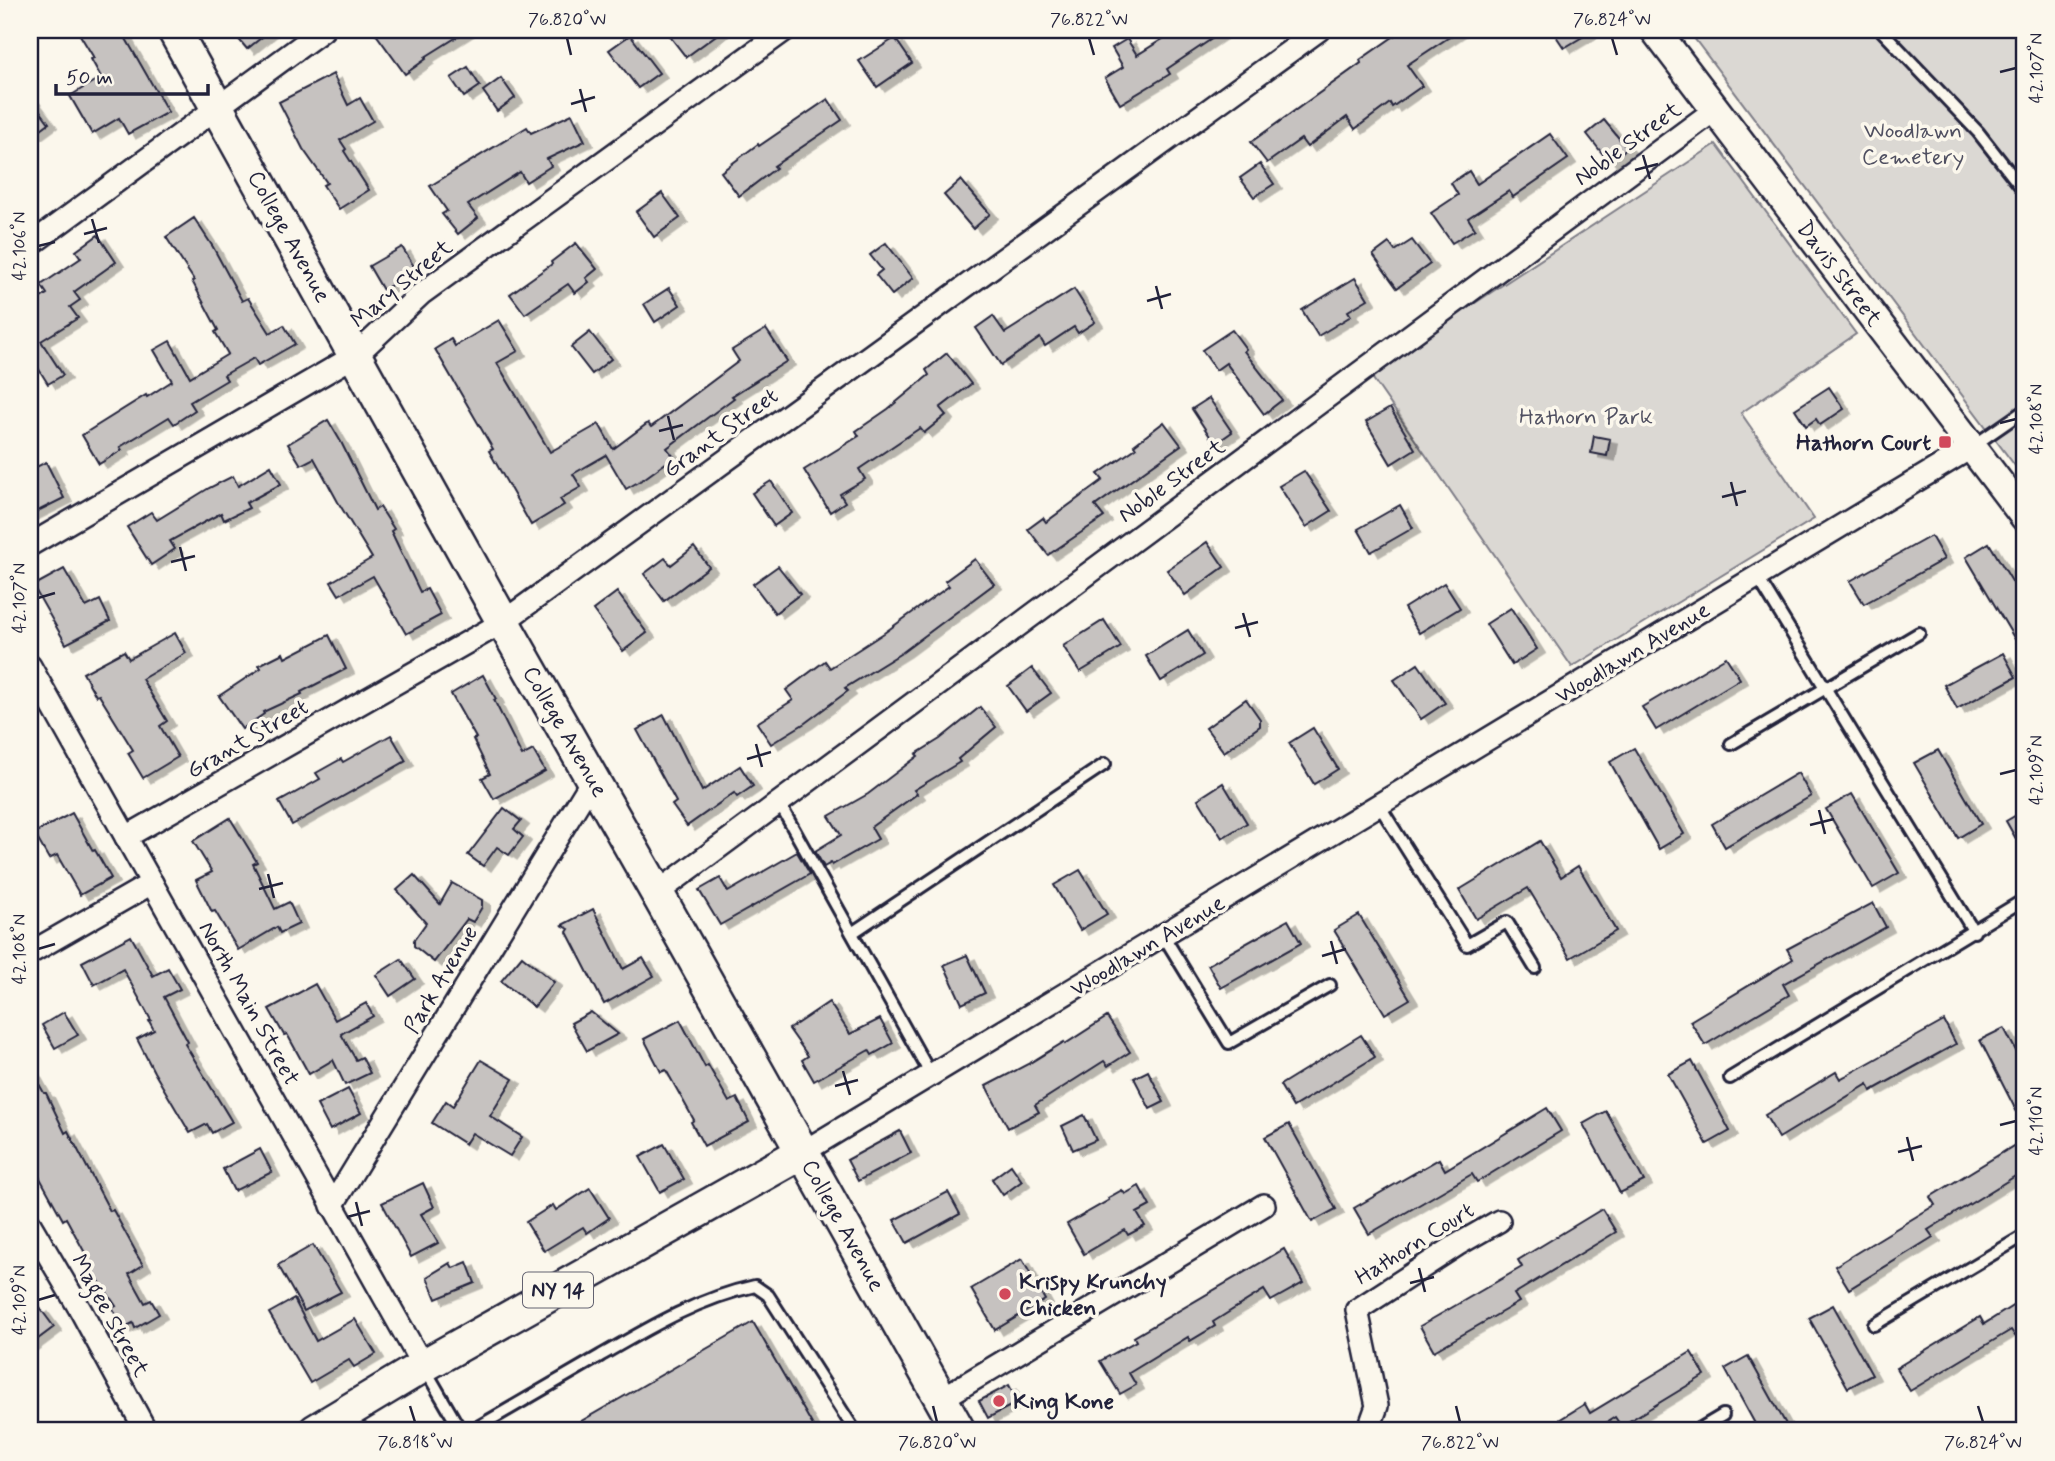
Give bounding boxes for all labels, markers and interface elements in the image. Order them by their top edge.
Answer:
text: 76.820°W [528,8,606,32]
text: 76.822°W [1050,8,1128,32]
text: 76.824°W [1573,8,1651,32]
text: 42.107°N [2025,33,2049,103]
scale bar [56,52,208,96]
text: 50 m [66,64,113,92]
street label: Noble Street [1569,95,1688,194]
park label: Woodlawn Cemetery [1862,117,1964,173]
street label: College Avenue [240,166,337,308]
text: 42.106°N [8,211,32,281]
street label: Davis Street [1789,215,1888,334]
street label: Mary Street [345,233,460,336]
street label: Grant Street [658,382,785,486]
text: 42.108°N [2025,384,2049,454]
park label: Hathorn Park [1519,403,1653,433]
place label: Hathorn Court [1796,429,1931,459]
street label: Noble Street [1113,432,1232,531]
marker: Hathorn Court [1937,434,1953,450]
text: 42.107°N [8,563,32,633]
street label: Woodlawn Avenue [1550,596,1716,712]
street label: College Avenue [515,661,614,803]
street label: Grant Street [182,693,314,787]
text: 42.109°N [2025,735,2049,805]
street label: Woodlawn Avenue [1065,889,1231,1005]
text: 42.108°N [8,914,32,984]
street label: North Main Street [191,917,306,1091]
street label: Park Avenue [398,920,486,1040]
text: 42.110°N [2025,1087,2049,1155]
street label: College Avenue [794,1155,891,1297]
street label: Hathorn Court [1350,1196,1480,1293]
street label: Magee Street [61,1249,156,1384]
text: 42.109°N [8,1265,32,1335]
place label: Krispy Krunchy Chicken [1019,1268,1167,1324]
road number: NY 14 [523,1272,593,1308]
marker: Krispy Krunchy Chicken [997,1286,1013,1302]
place label: King Kone [1013,1388,1114,1420]
marker: King Kone [991,1393,1007,1409]
text: 76.818°W [377,1431,453,1455]
text: 76.820°W [898,1431,976,1455]
text: 76.822°W [1421,1431,1499,1455]
text: 76.824°W [1944,1431,2022,1455]

